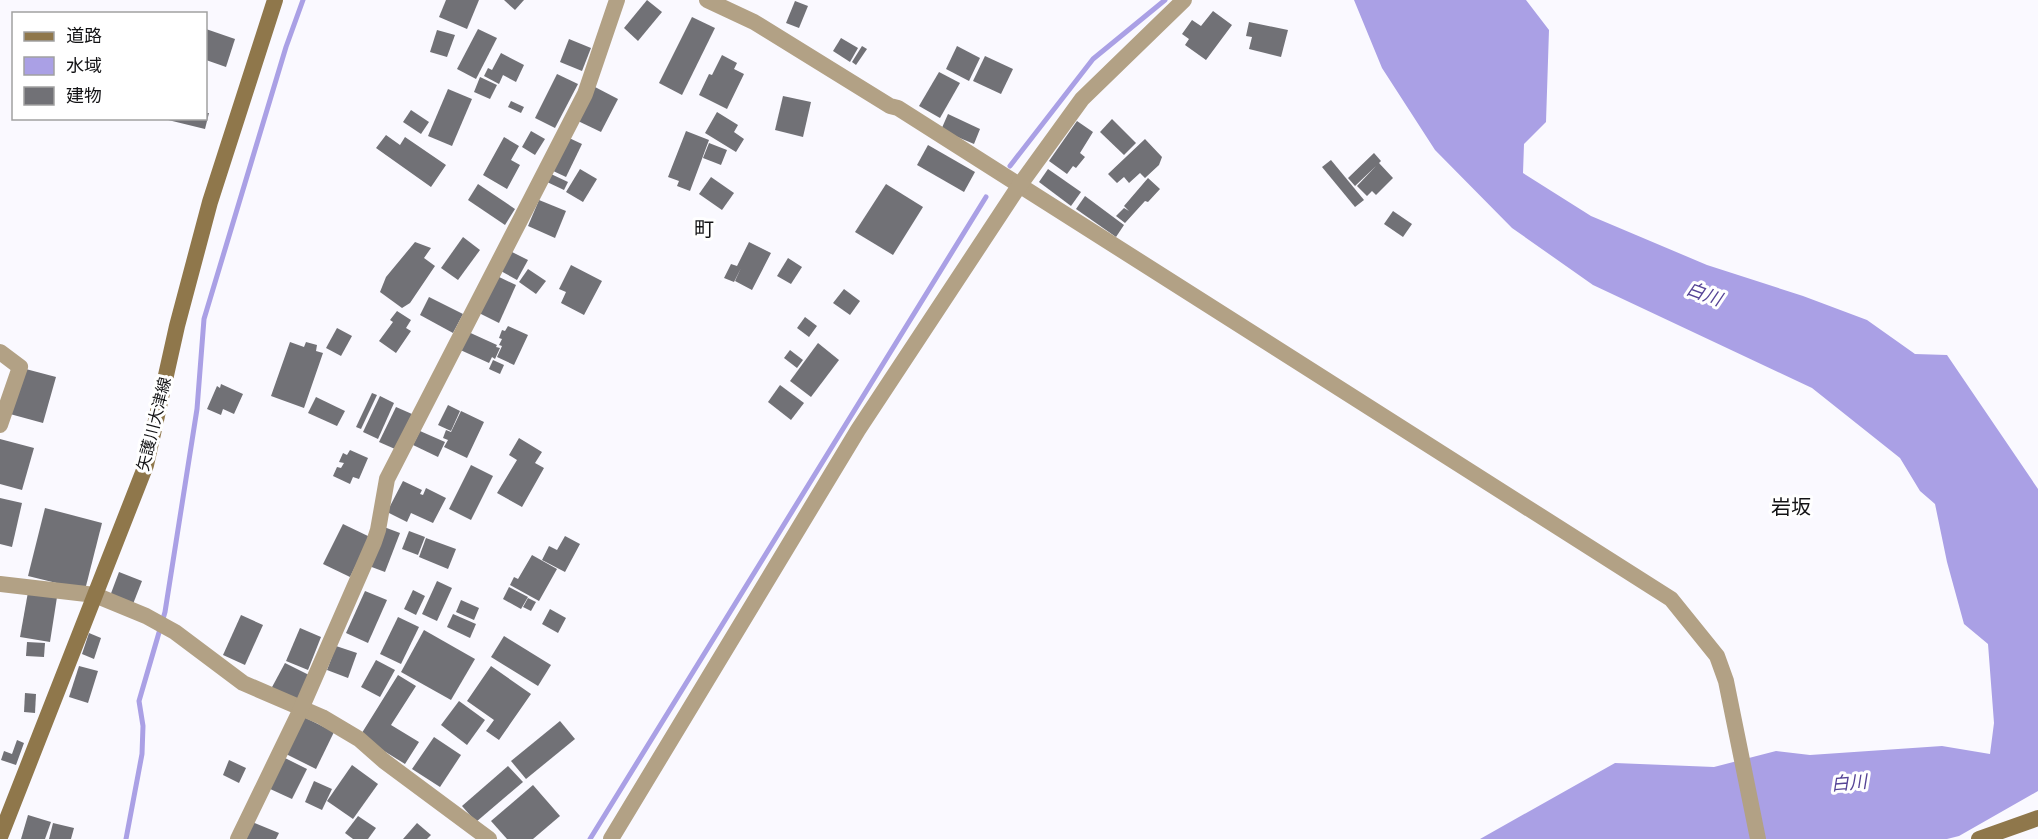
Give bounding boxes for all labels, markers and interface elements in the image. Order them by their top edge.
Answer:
legend [12,12,207,120]
text: 道路 [66,25,102,47]
text: 水域 [66,55,102,77]
text: 建物 [66,85,102,107]
district label: 町 [694,217,714,241]
water label: 白川 [1683,278,1727,311]
street label: 矢護川大津線 [133,375,175,473]
district label: 岩坂 [1771,495,1811,519]
water label: 白川 [1830,770,1870,796]

